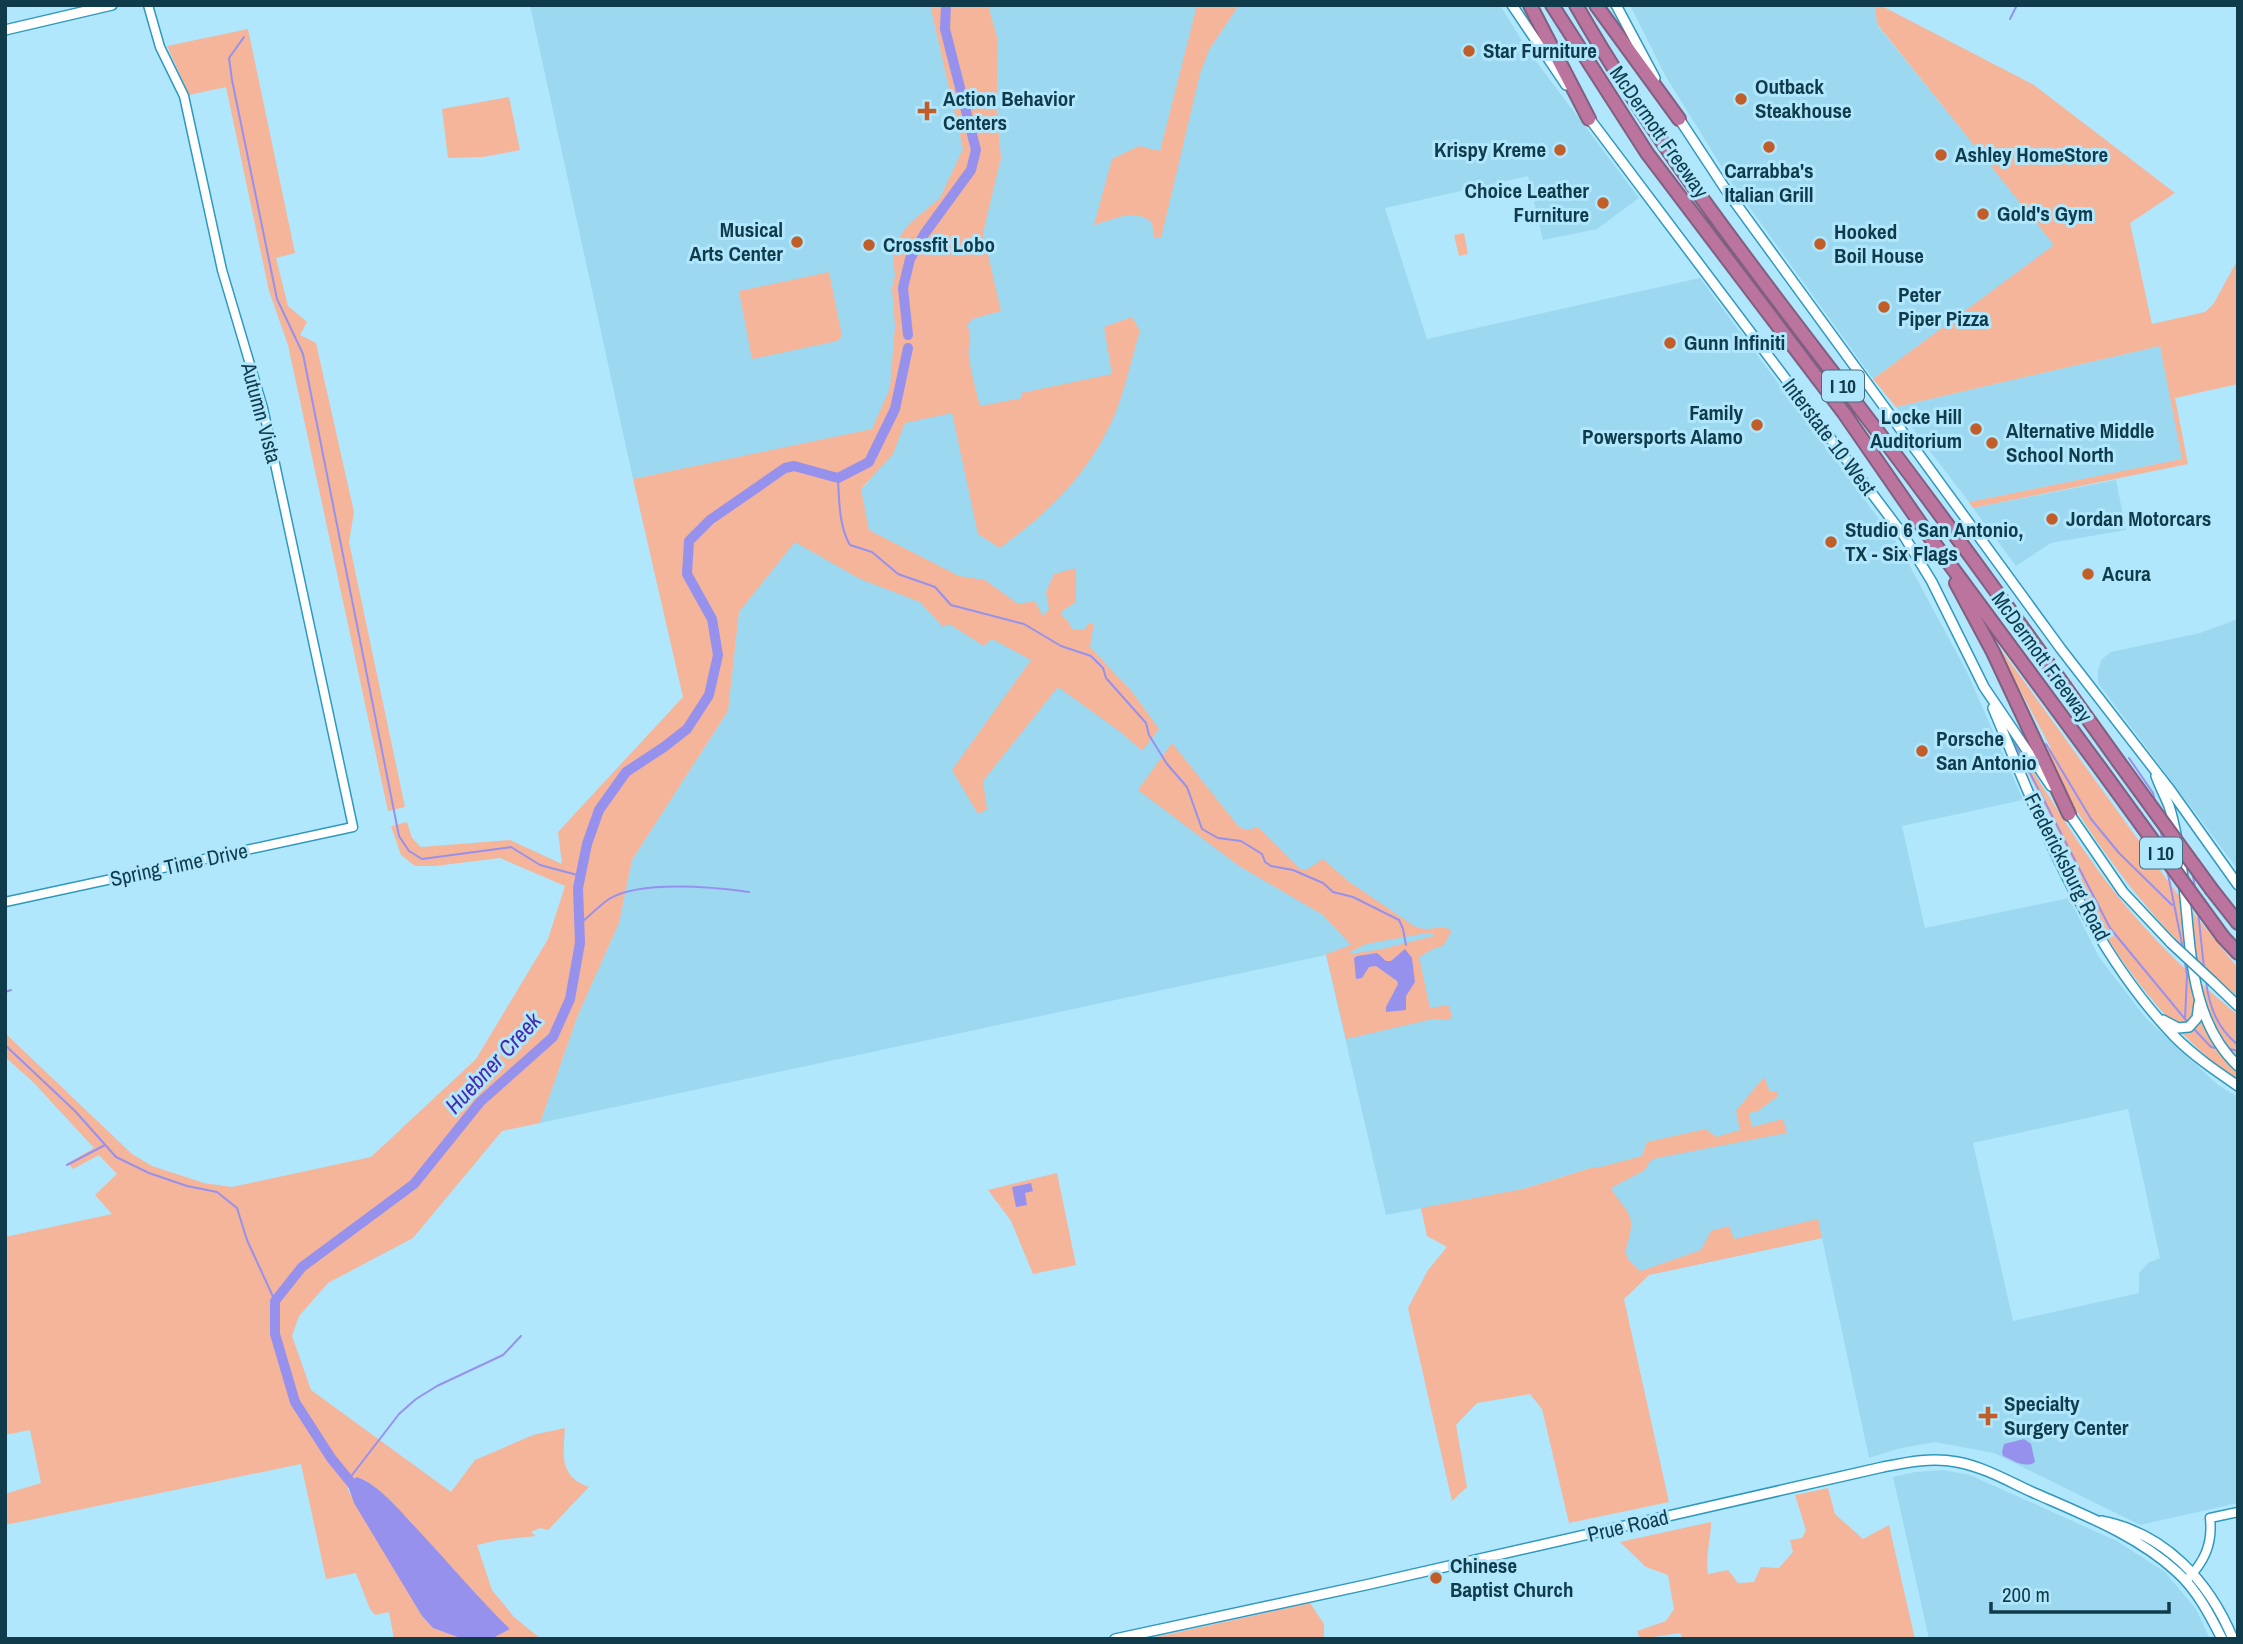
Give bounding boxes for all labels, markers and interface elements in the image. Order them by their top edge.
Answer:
place label: Star Furniture [1483,36,1597,65]
marker: Star Furniture [1461,43,1477,59]
street label: McDermott Freeway [1603,60,1716,204]
place label: Outback Steakhouse [1755,72,1852,125]
place label: Action Behavior Centers [943,84,1075,137]
marker: Outback Steakhouse [1733,91,1749,107]
marker: Action Behavior Centers [917,101,937,121]
place label: Krispy Kreme [1434,135,1546,164]
marker: Carrabba's Italian Grill [1761,139,1777,155]
place label: Ashley HomeStore [1955,140,2108,169]
marker: Krispy Kreme [1552,142,1568,158]
marker: Ashley HomeStore [1933,147,1949,163]
place label: Carrabba's Italian Grill [1724,156,1814,209]
place label: Choice Leather Furniture [1465,176,1589,229]
marker: Choice Leather Furniture [1595,195,1611,211]
place label: Gold's Gym [1997,199,2093,228]
marker: Gold's Gym [1975,206,1991,222]
place label: Musical Arts Center [689,215,783,268]
place label: Hooked Boil House [1834,217,1924,270]
place label: Crossfit Lobo [883,230,995,259]
marker: Musical Arts Center [789,234,805,250]
marker: Hooked Boil House [1812,236,1828,252]
marker: Crossfit Lobo [861,237,877,253]
place label: Peter Piper Pizza [1898,280,1989,333]
marker: Peter Piper Pizza [1876,299,1892,315]
place label: Gunn Infiniti [1684,328,1785,357]
marker: Gunn Infiniti [1662,335,1678,351]
street label: Autumn Vista [234,358,289,467]
road number: I 10 [1822,370,1864,402]
street label: Interstate 10 West [1776,372,1883,501]
place label: Family Powersports Alamo [1582,398,1743,451]
place label: Locke Hill Auditorium [1870,402,1962,455]
place label: Alternative Middle School North [2006,416,2154,469]
marker: Family Powersports Alamo [1749,417,1765,433]
marker: Locke Hill Auditorium [1968,421,1984,437]
marker: Alternative Middle School North [1984,435,2000,451]
place label: Jordan Motorcars [2066,504,2211,533]
marker: Jordan Motorcars [2044,511,2060,527]
place label: Studio 6 San Antonio, TX - Six Flags [1845,515,2023,568]
marker: Studio 6 San Antonio, TX - Six Flags [1823,534,1839,550]
place label: Acura [2102,559,2151,588]
marker: Acura [2080,566,2096,582]
street label: McDermott Freeway [1985,585,2100,728]
place label: Porsche San Antonio [1936,724,2037,777]
marker: Porsche San Antonio [1914,743,1930,759]
street label: Fredericksburg Road [2018,788,2117,945]
street label: Spring Time Drive [107,836,250,893]
road number: I 10 [2140,838,2182,868]
water label: Huebner Creek [438,1004,549,1120]
place label: Specialty Surgery Center [2004,1389,2129,1442]
marker: Specialty Surgery Center [1978,1406,1998,1426]
street label: Prue Road [1585,1502,1671,1549]
place label: Chinese Baptist Church [1450,1551,1573,1604]
marker: Chinese Baptist Church [1428,1570,1444,1586]
scale bar [1991,1570,2170,1614]
text: 200 m [2002,1580,2050,1609]

